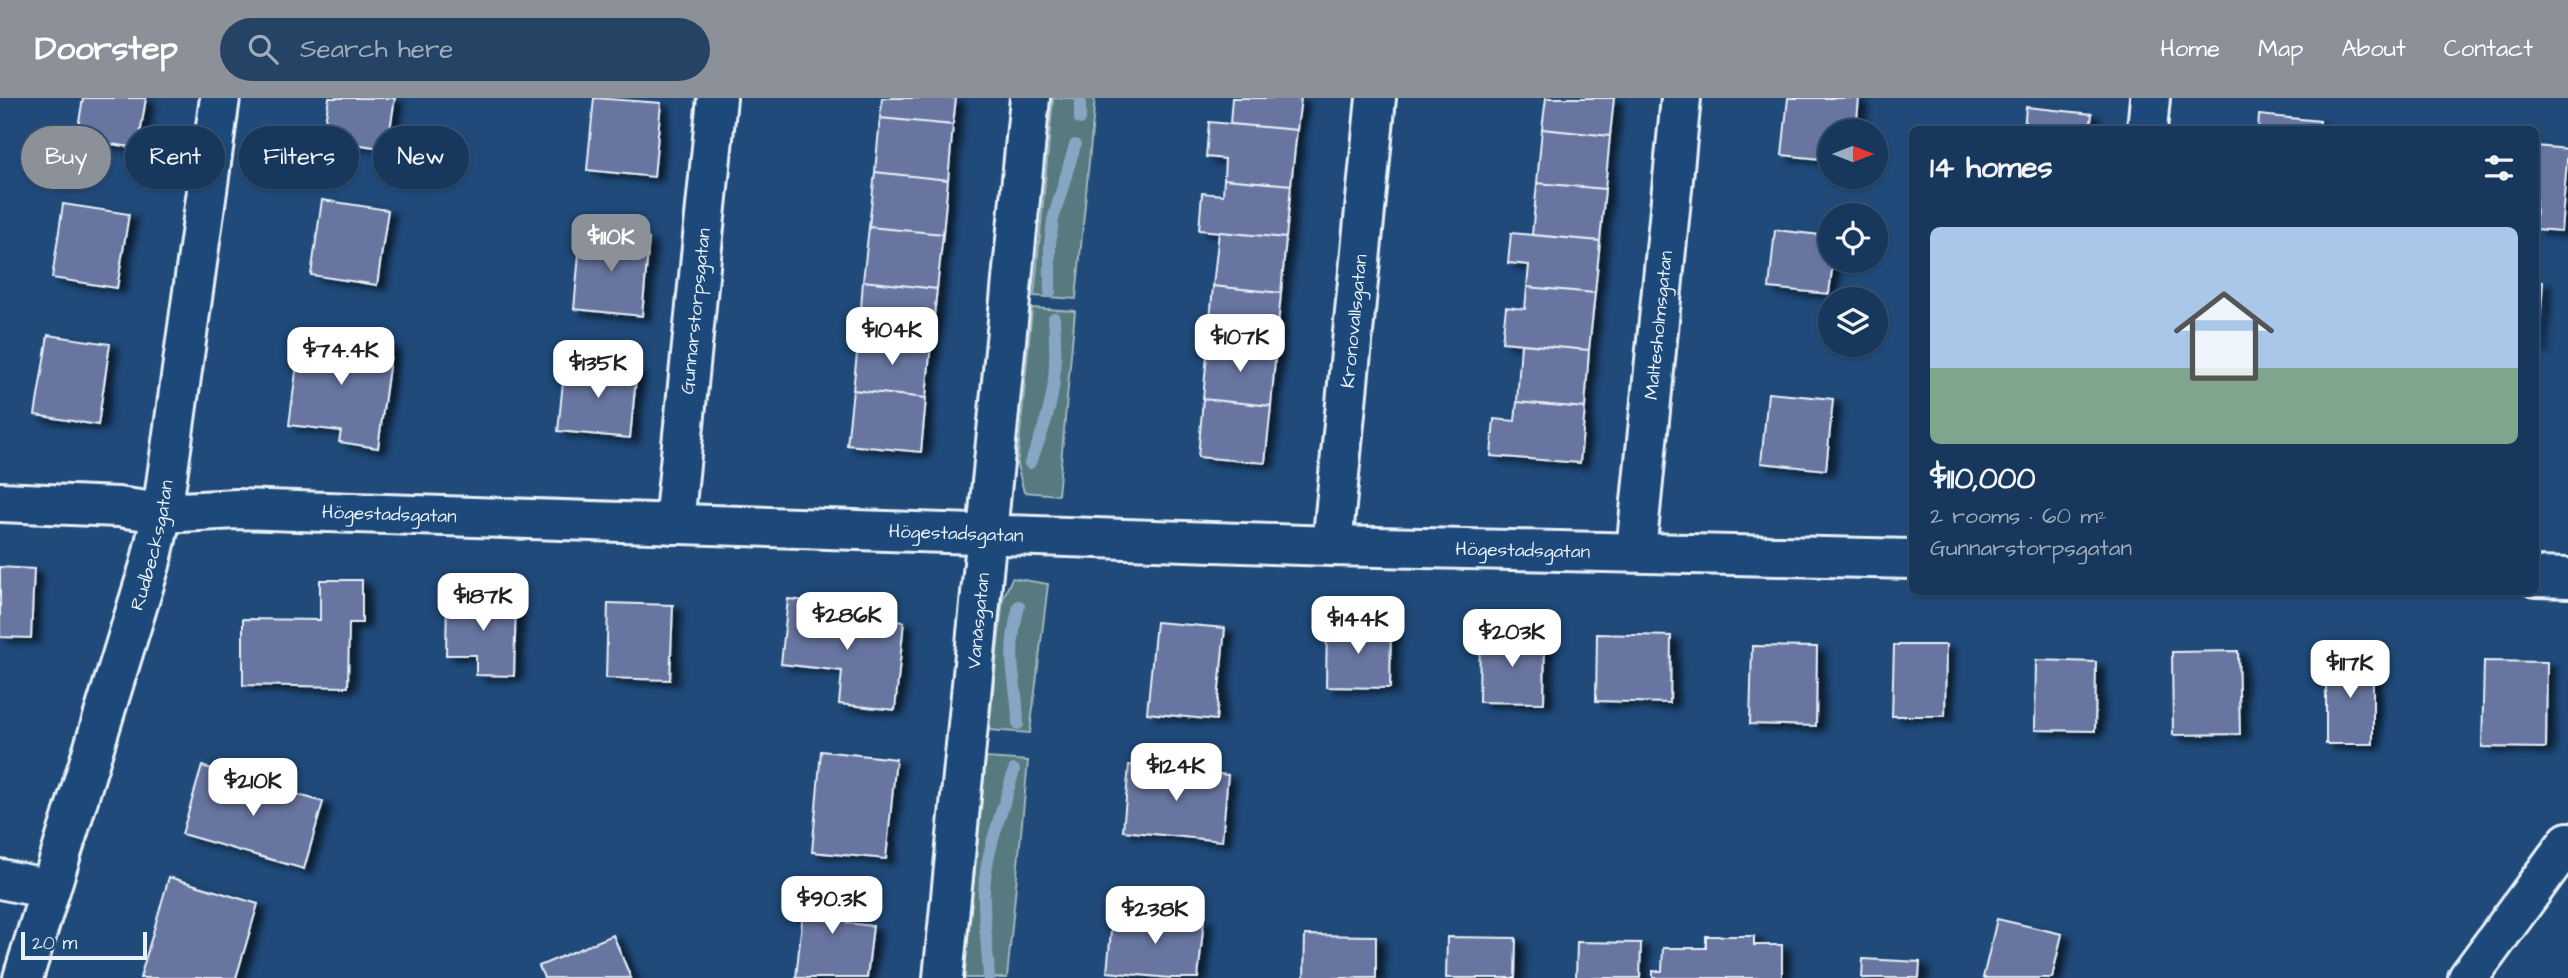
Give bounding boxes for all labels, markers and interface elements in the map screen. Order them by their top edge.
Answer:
search box [220,18,710,81]
text: Doorstep [35,26,178,72]
icon: search [244,30,282,68]
text: Search here [300,31,453,67]
text: Home [2160,32,2220,66]
text: Map [2258,32,2303,66]
text: About [2341,32,2406,66]
text: Contact [2444,32,2533,66]
north arrow [1818,119,1888,189]
map controls [1818,119,1888,357]
chip: Buy [21,126,111,189]
chip: Rent [125,126,225,189]
chip: Filters [239,126,359,189]
chip: New [373,126,469,189]
text: 14 homes [1930,147,2053,189]
icon: filters [2480,149,2518,187]
button: locate [1818,203,1888,273]
pin: $110K [562,214,660,274]
text: $110K [587,221,635,253]
street label: Gunnarstorpsgatan [674,227,717,395]
street label: Maltesholmsgatan [1638,249,1679,401]
street label: Kronovallsgatan [1334,253,1374,389]
icon: home [2161,273,2287,399]
button: layers [1818,287,1888,357]
pin: $104K [843,308,941,367]
text: $104K [862,314,922,346]
pin: $107K [1191,314,1289,374]
text: $107K [1211,321,1269,353]
pin: $74.4K [284,328,398,387]
text: $74.4K [303,334,379,366]
pin: $135K [549,341,647,400]
text: $135K [569,347,627,379]
text: $110,000 [1930,458,2035,500]
street label: Rudbecksgatan [123,478,180,614]
street label: Högestadsgatan [321,498,457,530]
text: 2 rooms · 60 m² [1930,500,2107,532]
street label: Högestadsgatan [888,518,1024,549]
text: Gunnarstorpsgatan [1930,532,2132,564]
street label: Högestadsgatan [1455,535,1590,565]
street label: Vanåsgatan [960,571,997,670]
pin: $187K [434,574,532,633]
text: $187K [454,580,512,612]
pin: $286K [798,592,896,652]
pin: $144K [1309,596,1407,656]
text: $286K [812,599,882,631]
text: $144K [1328,603,1388,635]
pin: $203K [1463,610,1561,669]
text: $203K [1479,616,1545,648]
pin: $117K [2301,640,2399,700]
text: $117K [2327,647,2373,679]
pin: $124K [1127,744,1225,803]
text: $124K [1147,750,1205,782]
pin: $210K [204,758,302,818]
text: $210K [224,765,282,797]
pin: $90.3K [775,876,889,936]
text: $90.3K [797,883,867,915]
pin: $238K [1106,886,1204,946]
text: $238K [1122,893,1188,925]
scale bar [21,929,147,961]
text: 20 m [32,930,77,957]

